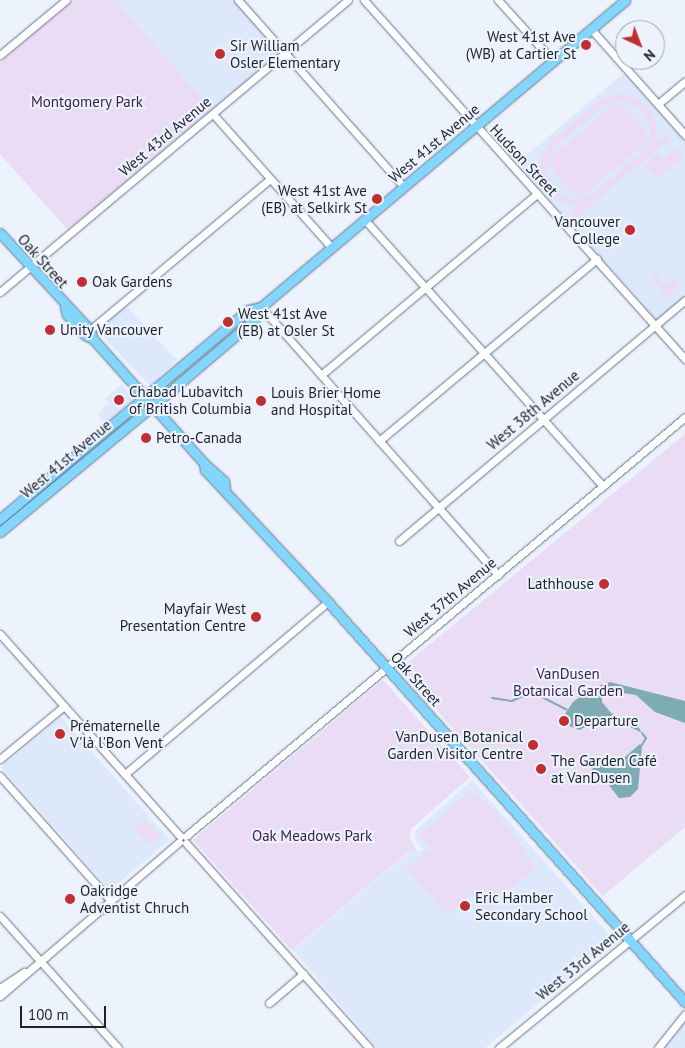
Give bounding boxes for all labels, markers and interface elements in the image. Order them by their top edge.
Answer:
north arrow [615,20,665,70]
place label: West 41st Ave (WB) at Cartier St [466,27,576,62]
place label: Sir William Osler Elementary [230,36,340,71]
marker: West 41st Ave (WB) at Cartier St [580,39,592,51]
text: N [640,46,659,65]
marker: Sir William Osler Elementary [214,48,226,60]
street label: West 43rd Avenue [115,92,215,180]
park label: Montgomery Park [31,93,143,111]
street label: West 41st Avenue [385,100,483,186]
street label: Hudson Street [486,121,562,199]
place label: West 41st Ave (EB) at Selkirk St [261,181,367,216]
marker: West 41st Ave (EB) at Selkirk St [371,193,383,205]
place label: Vancouver College [554,212,620,247]
marker: Vancouver College [624,224,636,236]
street label: Oak Street [14,230,72,292]
place label: Oak Gardens [92,273,173,291]
marker: Oak Gardens [76,276,88,288]
place label: West 41st Ave (EB) at Osler St [238,304,334,339]
marker: West 41st Ave (EB) at Osler St [222,316,234,328]
place label: Unity Vancouver [60,321,164,339]
marker: Unity Vancouver [44,324,56,336]
street label: West 38th Avenue [483,366,583,454]
place label: Chabad Lubavitch of British Columbia [129,382,251,417]
place label: Louis Brier Home and Hospital [271,383,381,418]
marker: Chabad Lubavitch of British Columbia [113,394,125,406]
marker: Louis Brier Home and Hospital [255,395,267,407]
street label: West 41st Avenue [17,416,115,502]
place label: Petro-Canada [156,429,242,447]
marker: Petro-Canada [140,432,152,444]
street label: West 37th Avenue [400,553,500,641]
place label: Lathhouse [528,575,594,593]
marker: Lathhouse [598,578,610,590]
place label: Mayfair West Presentation Centre [120,599,246,634]
marker: Mayfair West Presentation Centre [250,611,262,623]
street label: Oak Street [387,648,445,710]
park label: VanDusen Botanical Garden [513,664,623,699]
place label: Departure [574,712,638,730]
marker: Departure [558,715,570,727]
place label: Prématernelle V'là l'Bon Vent [70,716,163,751]
place label: VanDusen Botanical Garden Visitor Centre [387,727,523,762]
marker: Prématernelle V'là l'Bon Vent [54,728,66,740]
marker: VanDusen Botanical Garden Visitor Centre [527,739,539,751]
place label: The Garden Café at VanDusen [551,751,657,786]
marker: The Garden Café at VanDusen [535,763,547,775]
park label: Oak Meadows Park [252,827,372,845]
place label: Oakridge Adventist Chruch [80,881,189,916]
place label: Eric Hamber Secondary School [475,888,588,923]
marker: Oakridge Adventist Chruch [64,893,76,905]
marker: Eric Hamber Secondary School [459,900,471,912]
street label: West 33rd Avenue [533,918,633,1004]
scale bar [22,996,109,1028]
text: 100 m [28,1005,69,1024]

